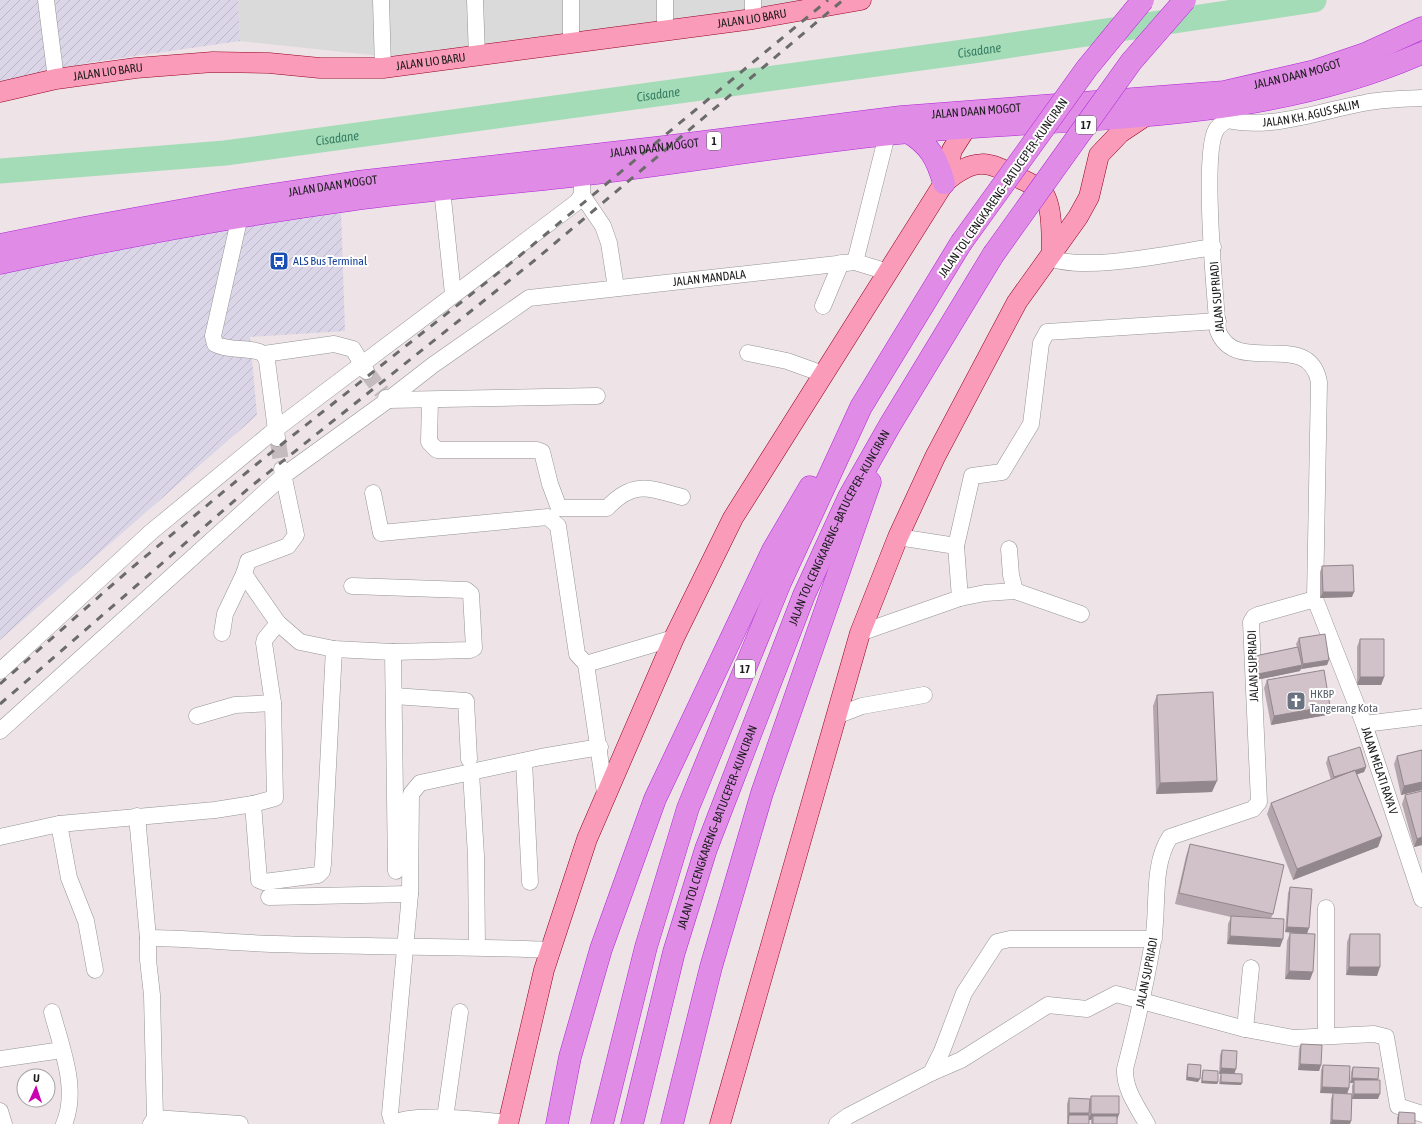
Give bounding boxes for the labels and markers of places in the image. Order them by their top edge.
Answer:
bus stop icon: ALS Bus Terminal [268,250,290,272]
place label: ALS Bus Terminal [293,254,368,268]
place label: HKBP Tangerang Kota [1310,687,1378,715]
church icon: HKBP Tangerang Kota [1285,690,1307,712]

